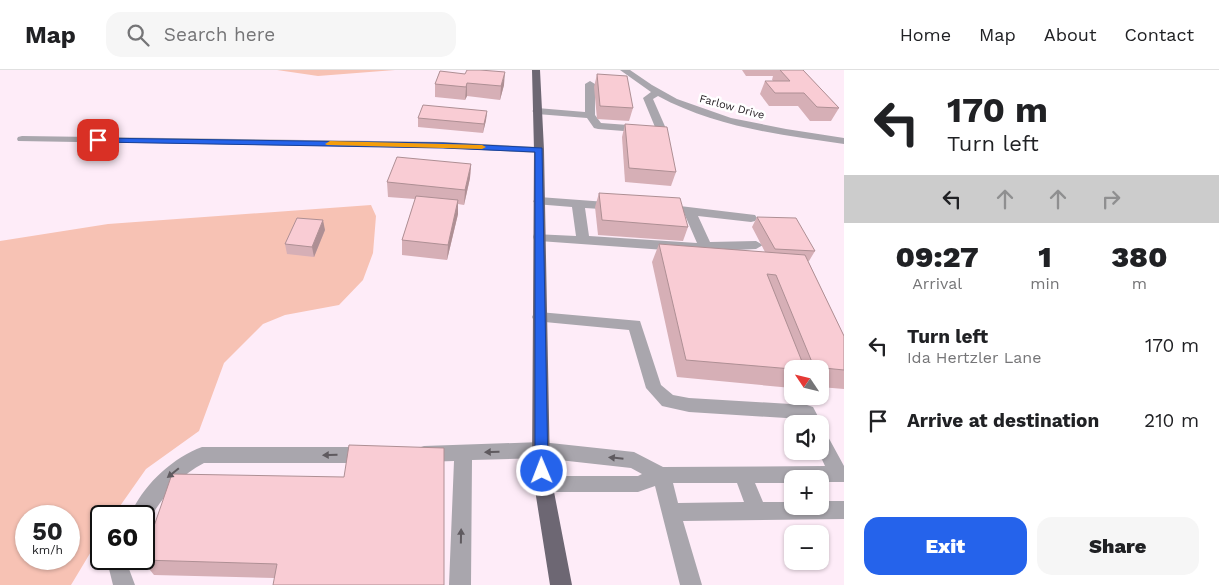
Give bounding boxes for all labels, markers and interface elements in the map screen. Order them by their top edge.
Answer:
search box [106,12,456,57]
text: Map [25,21,76,49]
icon: search [124,21,152,49]
text: Search here [164,23,275,46]
text: Home [900,24,951,45]
text: Map [979,24,1016,45]
text: About [1044,24,1096,45]
text: Contact [1124,24,1194,45]
text: 170 m [947,89,1048,131]
icon: left [864,90,929,155]
street label: Farlow Drive [698,92,766,122]
pin [77,119,119,161]
icon: arrive [84,126,112,154]
text: Turn left [947,131,1039,156]
icon: left [938,185,966,213]
icon: ahead [991,185,1019,213]
icon: ahead [1044,185,1072,213]
icon: right [1097,185,1125,213]
text: 09:27 [895,239,979,274]
text: 1 [1038,239,1052,274]
text: 380 [1111,239,1168,274]
text: Arrival [912,274,962,293]
text: min [1030,274,1060,293]
text: m [1132,274,1147,293]
text: Turn left [907,325,988,348]
icon: left [864,332,892,360]
text: 170 m [1145,334,1199,357]
text: Ida Hertzler Lane [907,348,1041,367]
north arrow [784,360,829,405]
map controls [784,360,829,570]
icon: arrive [864,407,892,435]
text: Arrive at destination [907,409,1099,432]
text: 210 m [1144,409,1199,432]
button: sound [784,415,829,460]
position arrow [515,444,567,496]
one-way arrow [484,449,500,457]
one-way arrow [322,451,338,459]
one-way arrow [607,454,623,462]
one-way arrow [166,468,179,479]
button: + [784,470,829,515]
speed limit sign: 60 [90,505,155,570]
text: 50 [32,517,63,546]
button: Exit [864,517,1027,575]
button: Share [1037,517,1199,575]
button: − [784,525,829,570]
one-way arrow [458,528,466,544]
text: km/h [32,543,63,557]

